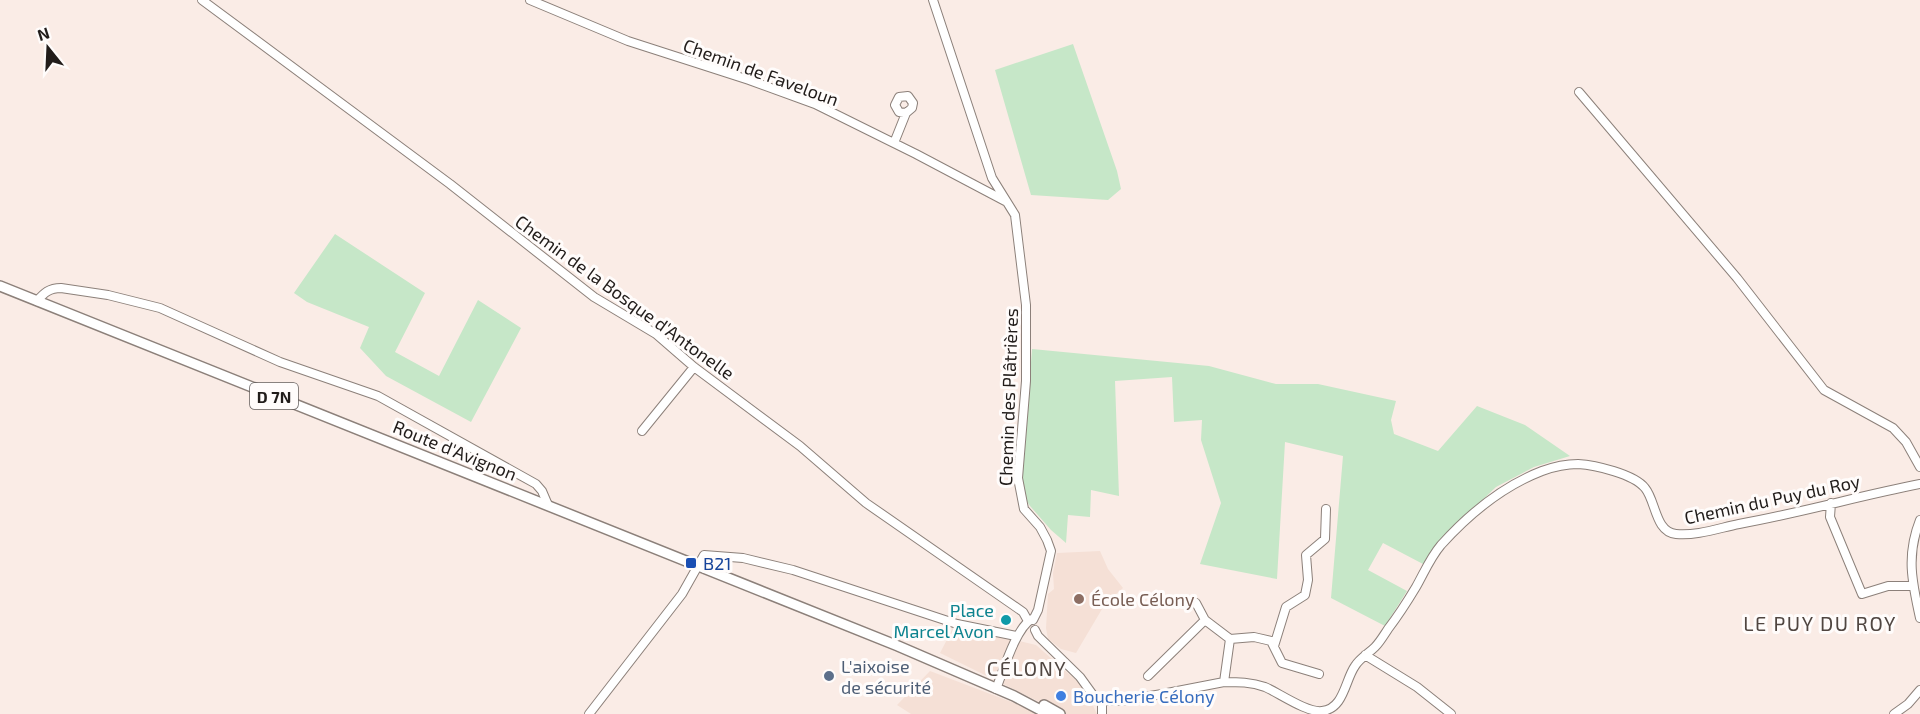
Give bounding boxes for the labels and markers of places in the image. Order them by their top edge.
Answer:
place label: B21 [703,552,731,574]
marker: B21 [684,556,698,570]
place label: École Célony [1091,588,1195,610]
marker: École Célony [1072,592,1086,606]
place label: Place Marcel Avon [894,599,994,642]
marker: Place Marcel Avon [999,613,1013,627]
place label: L'aixoise de sécurité [841,655,931,698]
marker: L'aixoise de sécurité [822,669,836,683]
place label: Boucherie Célony [1073,685,1215,707]
marker: Boucherie Célony [1054,689,1068,703]

